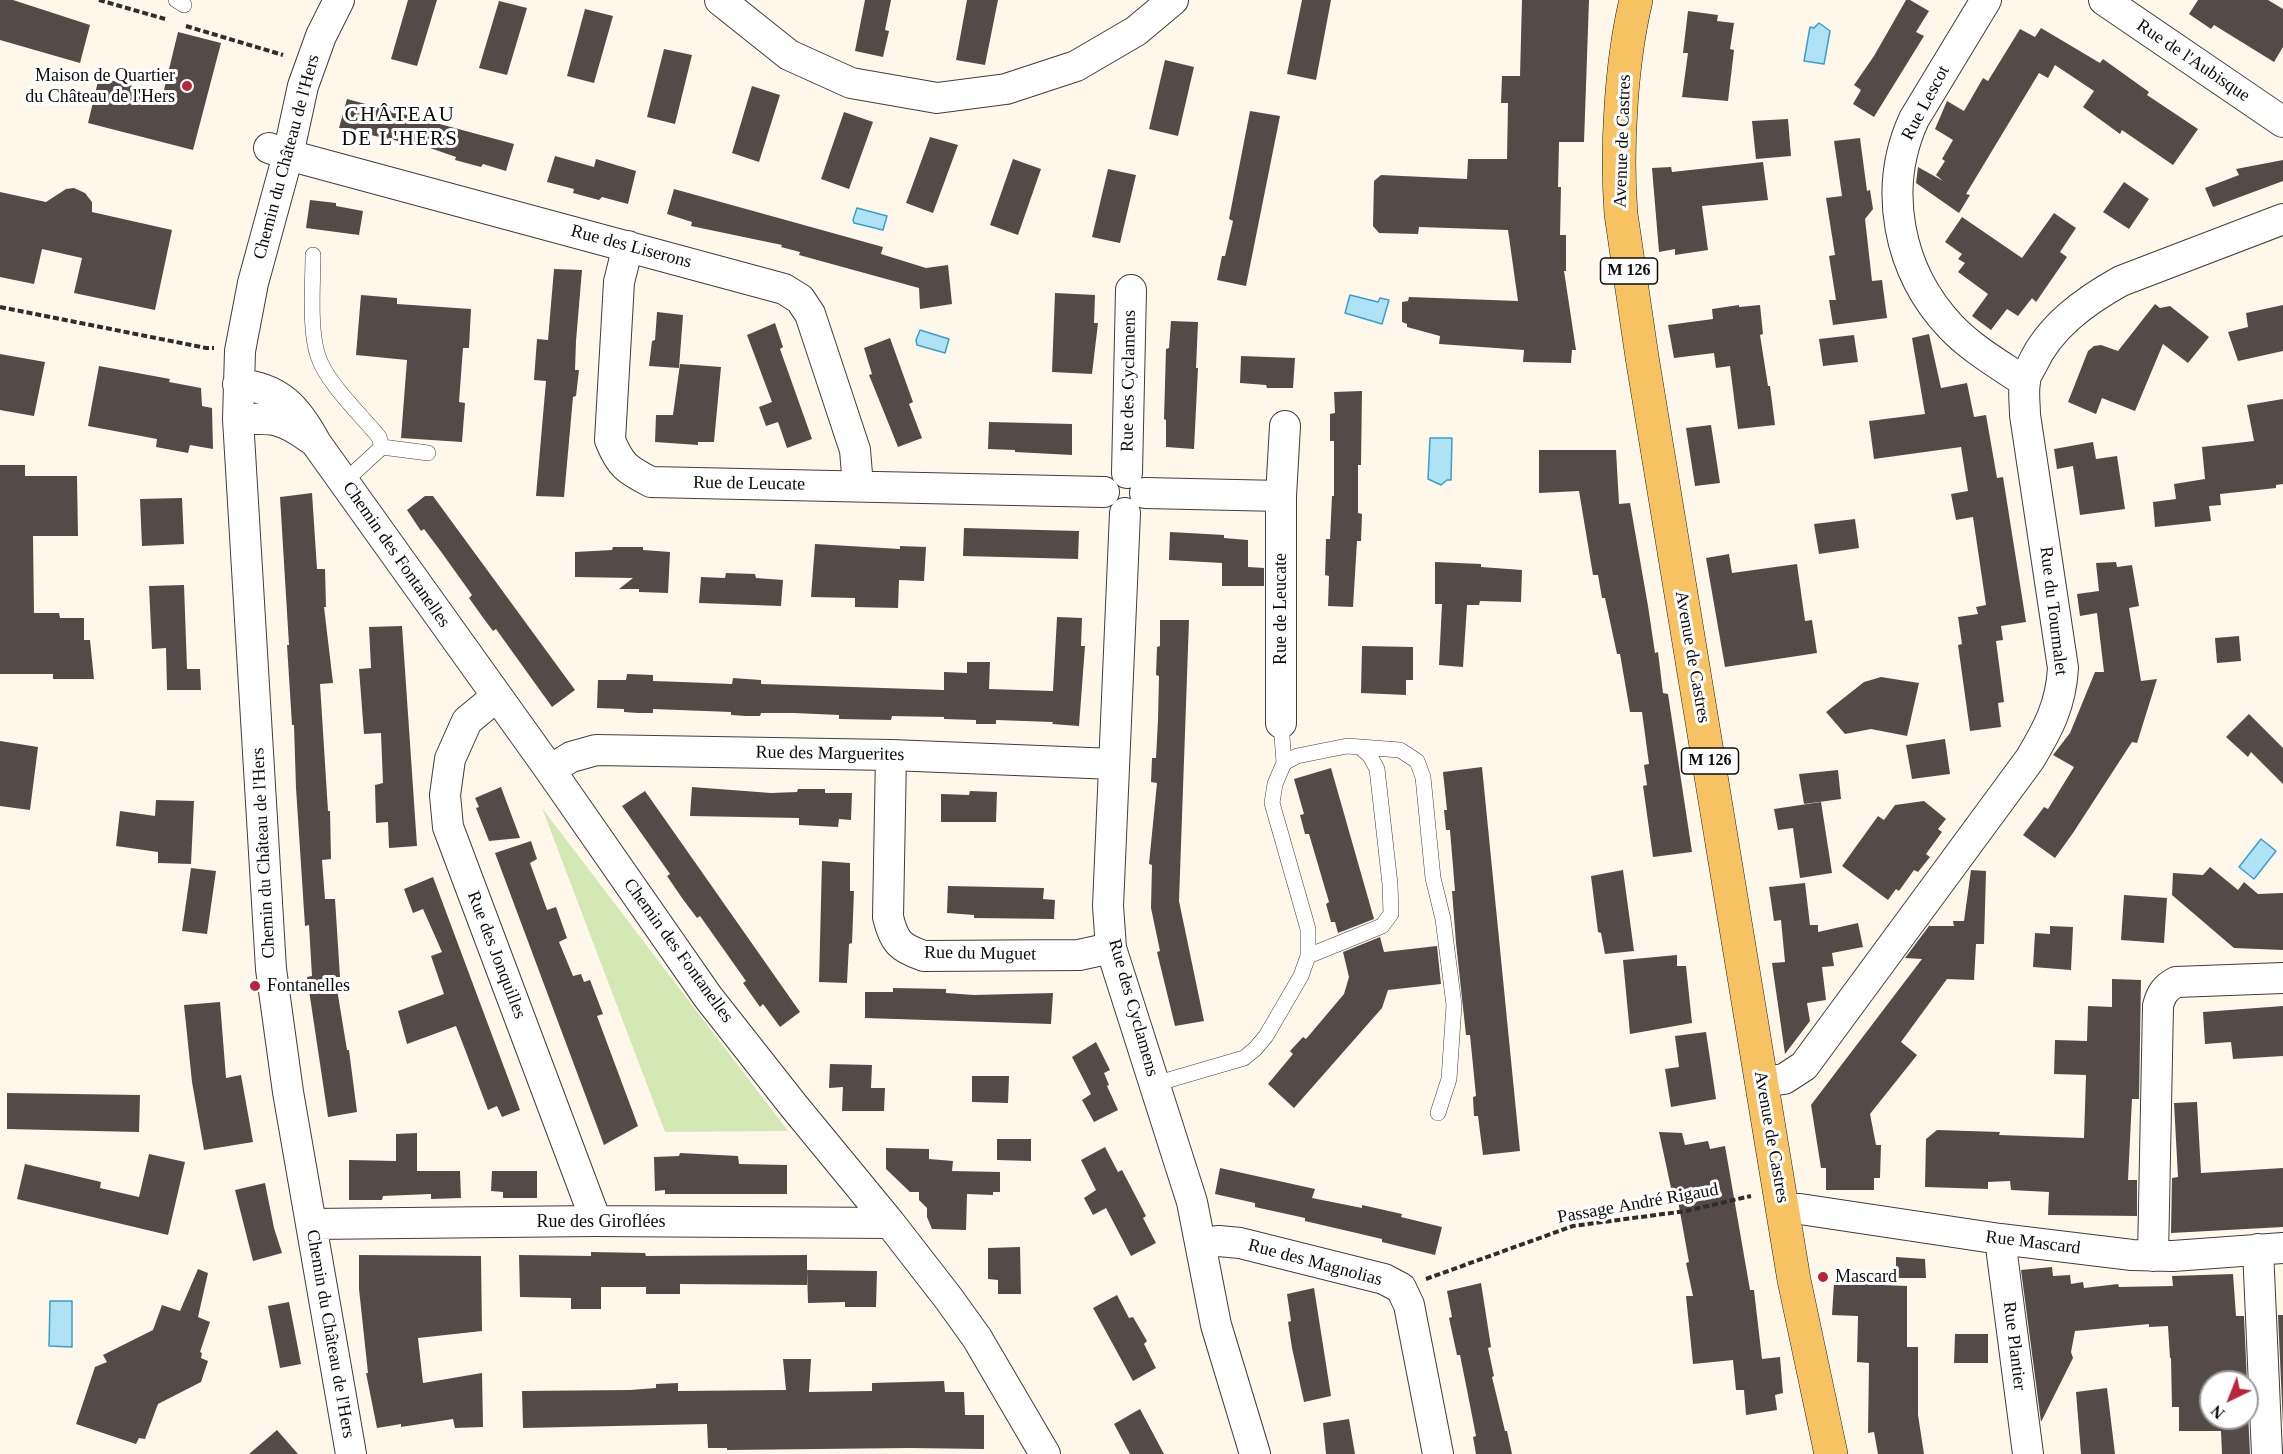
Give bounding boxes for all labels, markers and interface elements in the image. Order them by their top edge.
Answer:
street label: Rue de l'Aubisque [2132,15,2254,107]
street label: Chemin du Château de l'Hers [249,52,325,262]
street label: Rue Lescot [1897,62,1955,144]
place label: Maison de Quartier du Château de l'Hers [25,65,175,107]
street label: Avenue de Castres [1610,74,1636,208]
marker: Maison de Quartier du Château de l'Hers [180,79,194,93]
district label: CHÂTEAU DE L'HERS [341,102,459,152]
street label: Rue des Liserons [568,221,694,273]
road number: M 126 [1600,258,1658,284]
street label: Rue des Cyclamens [1117,310,1141,452]
street label: Rue de Leucate [693,472,805,496]
street label: Chemin des Fontanelles [338,478,454,632]
street label: Rue du Tourmalet [2034,545,2072,677]
street label: Rue de Leucate [1270,553,1292,665]
street label: Avenue de Castres [1670,589,1714,725]
street label: Rue des Marguerites [756,742,904,766]
street label: Chemin du Château de l'Hers [248,747,280,959]
road number: M 126 [1682,748,1738,774]
street label: Chemin des Fontanelles [618,875,738,1027]
street label: Rue des Jonquilles [462,888,530,1022]
street label: Rue des Cyclamens [1103,937,1163,1079]
street label: Rue du Muguet [924,942,1036,966]
place label: Fontanelles [267,975,350,997]
marker: Fontanelles [248,979,262,993]
street label: Avenue de Castres [1749,1069,1793,1205]
street label: Passage André Rigaud [1556,1179,1720,1229]
street label: Rue des Giroflées [537,1211,665,1233]
street label: Rue Mascard [1984,1226,2082,1260]
street label: Chemin du Château de l'Hers [301,1228,359,1440]
street label: Rue des Magnolias [1246,1235,1384,1291]
place label: Mascard [1835,1266,1897,1288]
marker: Mascard [1816,1270,1830,1284]
street label: Rue Plantier [1998,1300,2030,1392]
north arrow [2199,1370,2259,1430]
text: N [2208,1402,2228,1422]

